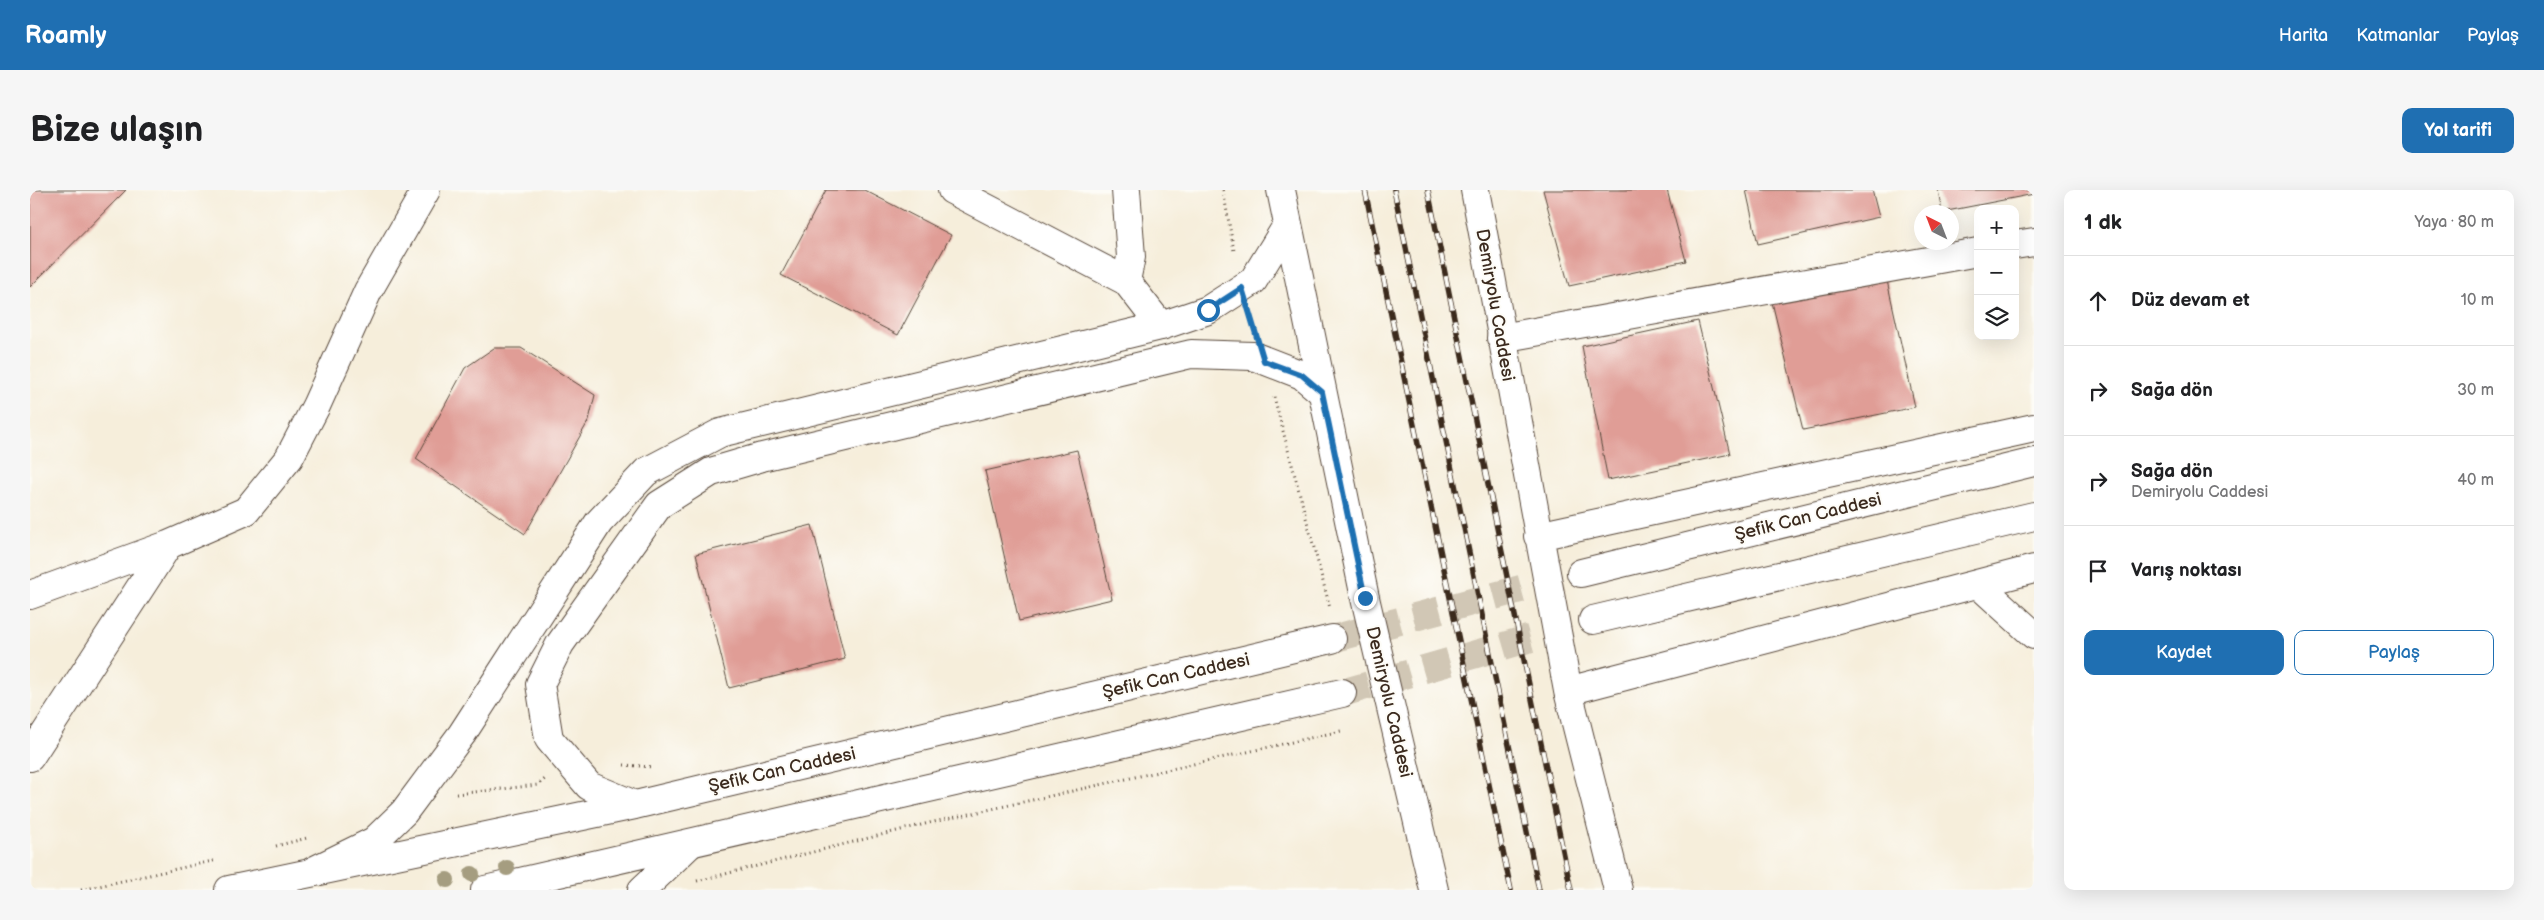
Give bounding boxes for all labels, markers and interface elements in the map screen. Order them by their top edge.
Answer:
text: Roamly [25,21,106,50]
text: Harita [2279,25,2328,46]
text: Katmanlar [2356,25,2439,46]
text: Paylaş [2467,25,2519,46]
button: Yol tarifi [2402,108,2514,153]
text: Bize ulaşın [30,109,203,152]
north arrow [1914,205,1959,250]
map controls [1974,205,2019,340]
button: + [1974,205,2019,250]
text: 1 dk [2084,210,2122,235]
text: Yaya · 80 m [2414,213,2494,232]
street label: Demiryolu Caddesi [1471,227,1519,383]
button: − [1974,250,2019,295]
icon: ahead [2084,287,2112,315]
text: Düz devam et [2131,289,2250,312]
text: 10 m [2461,291,2494,310]
button: layers [1974,295,2019,340]
route start [1197,299,1220,322]
icon: right [2084,377,2112,405]
text: Sağa dön [2131,379,2213,402]
text: 30 m [2457,381,2494,400]
text: Sağa dön [2131,460,2213,483]
icon: right [2084,467,2112,495]
text: 40 m [2457,471,2494,490]
text: Demiryolu Caddesi [2131,483,2268,502]
street label: Şefik Can Caddesi [1732,489,1884,545]
icon: arrive [2084,557,2112,585]
text: Varış noktası [2131,559,2242,582]
route end [1354,587,1377,610]
street label: Demiryolu Caddesi [1361,624,1417,780]
button: Kaydet [2084,630,2284,675]
button: Paylaş [2294,630,2494,675]
street label: Şefik Can Caddesi [1100,649,1252,703]
street label: Şefik Can Caddesi [706,743,858,797]

